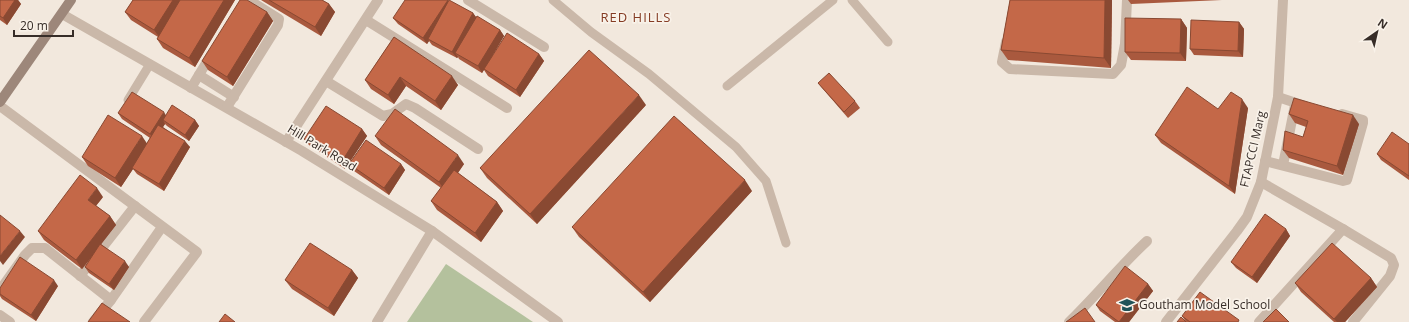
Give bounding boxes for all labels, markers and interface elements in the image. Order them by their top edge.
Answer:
district label: RED HILLS [601,8,671,26]
scale bar [14,12,73,38]
north arrow [1357,12,1397,52]
text: N [1375,15,1391,32]
text: 20 m [20,17,48,34]
street label: FTAPCCI Marg [1235,108,1270,189]
street label: Hill Park Road [284,120,360,175]
school or university icon: Goutham Model School [1118,296,1136,314]
place label: Goutham Model School [1139,296,1270,313]

